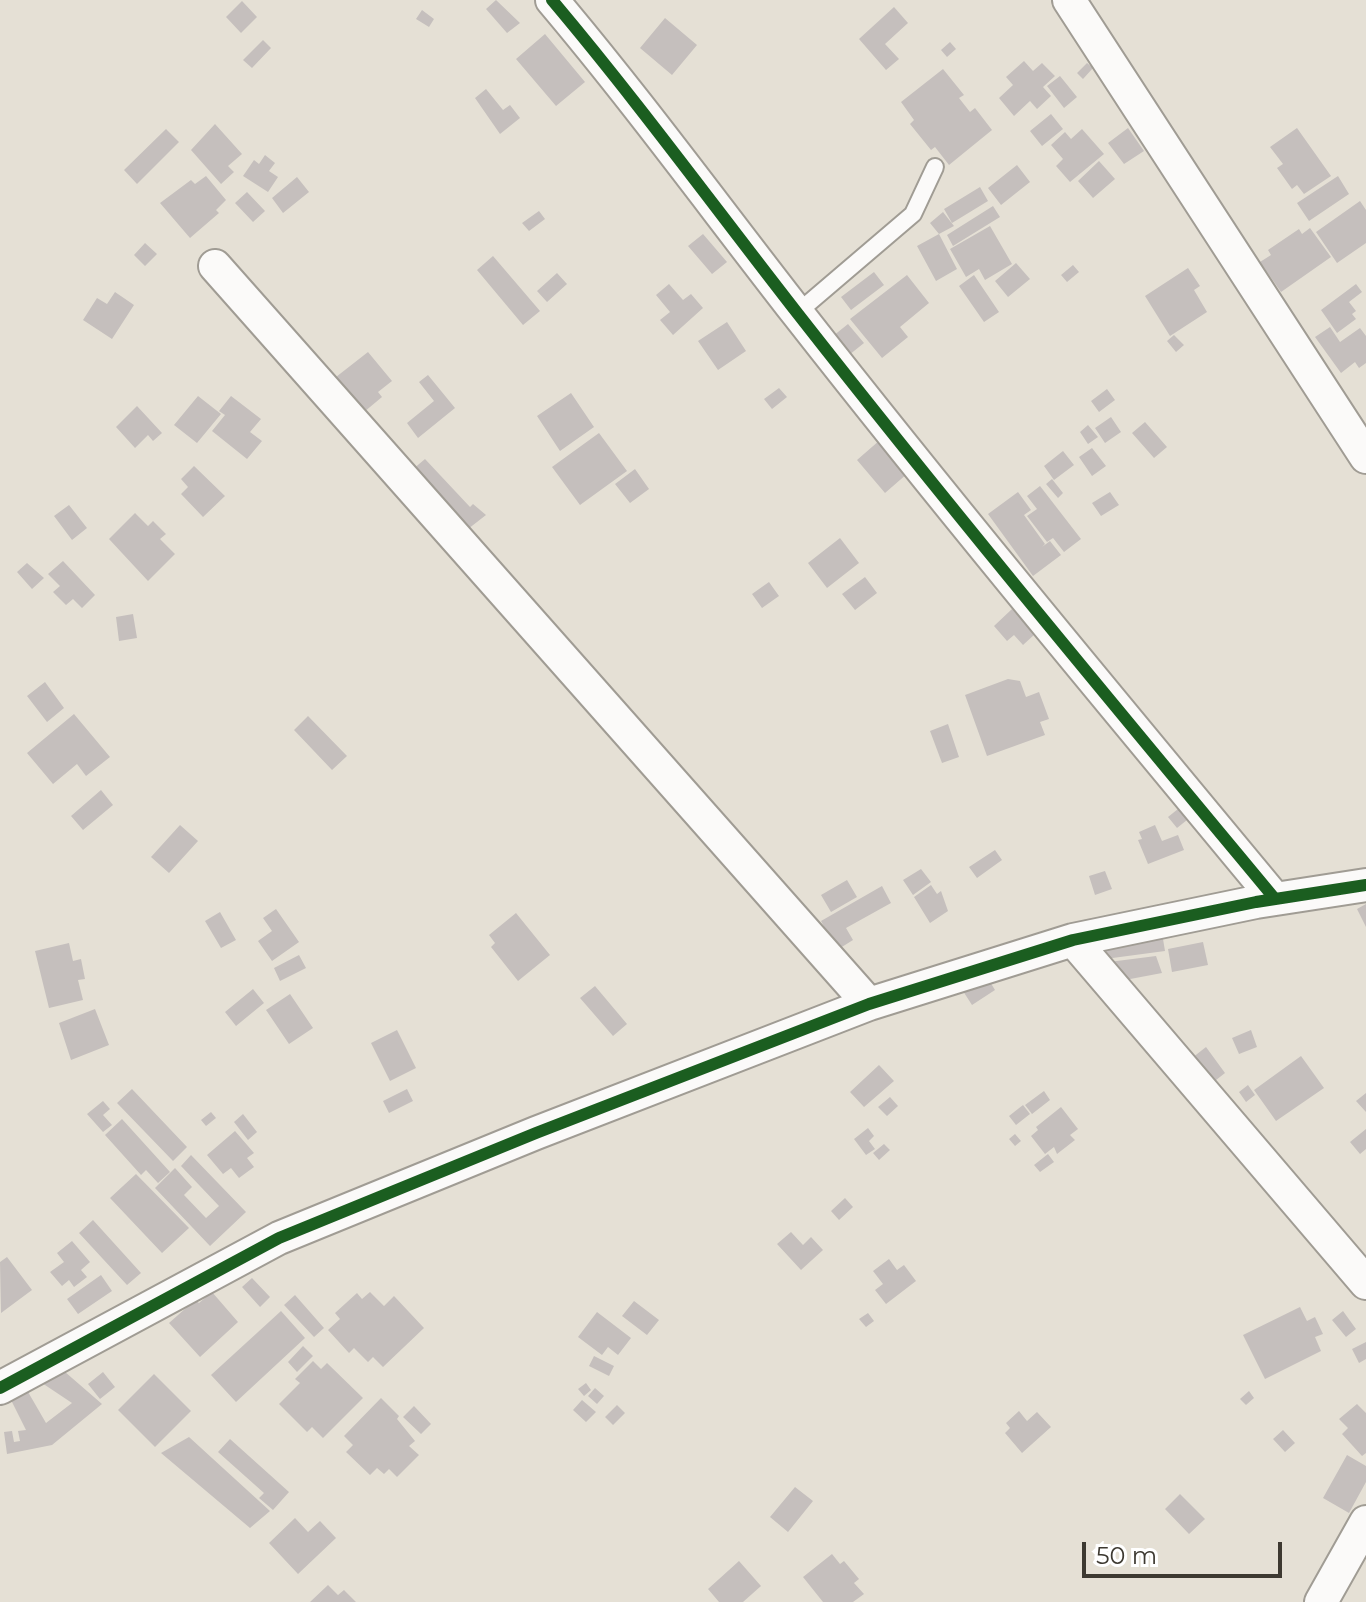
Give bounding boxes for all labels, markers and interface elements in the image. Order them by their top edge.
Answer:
scale bar [1086,1526,1286,1576]
text: 50 m [1096,1541,1157,1570]

